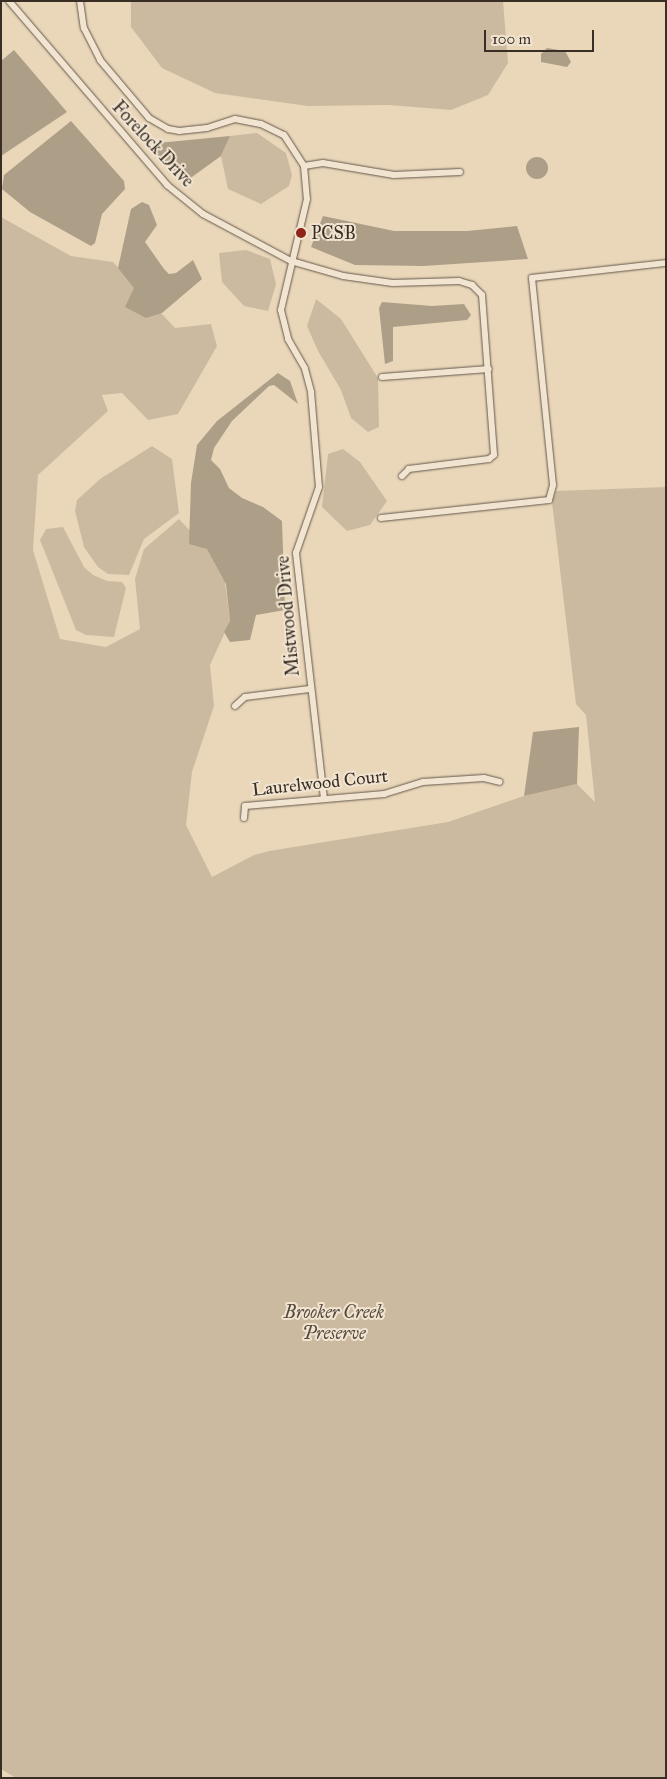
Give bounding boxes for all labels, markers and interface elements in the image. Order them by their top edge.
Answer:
scale bar [487,20,597,52]
text: 100 m [492,30,531,48]
street label: Forelock Drive [108,96,198,192]
place label: PCSB [311,222,356,244]
marker: PCSB [295,227,307,239]
street label: Mistwood Drive [272,555,304,677]
street label: Laurelwood Court [251,765,389,801]
park label: Brooker Creek Preserve [284,1302,384,1345]

